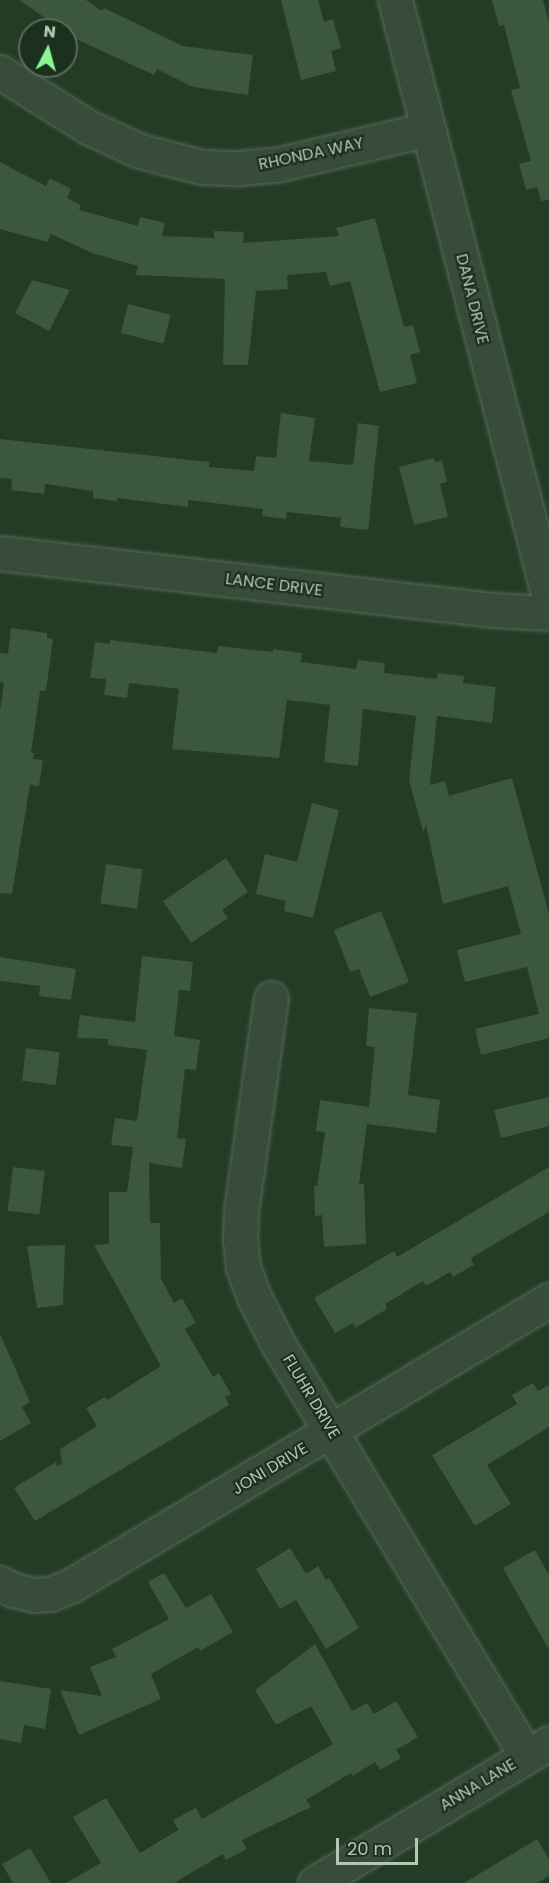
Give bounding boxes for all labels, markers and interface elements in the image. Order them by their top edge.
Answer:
north arrow [18,18,78,78]
text: N [43,20,57,44]
street label: RHONDA WAY [257,134,365,174]
street label: DANA DRIVE [452,252,492,346]
street label: LANCE DRIVE [224,570,324,600]
street label: FLUHR DRIVE [278,1351,344,1443]
street label: JONI DRIVE [229,1439,311,1499]
street label: ANNA LANE [436,1755,520,1815]
scale bar [339,1826,422,1864]
text: 20 m [347,1836,392,1861]

